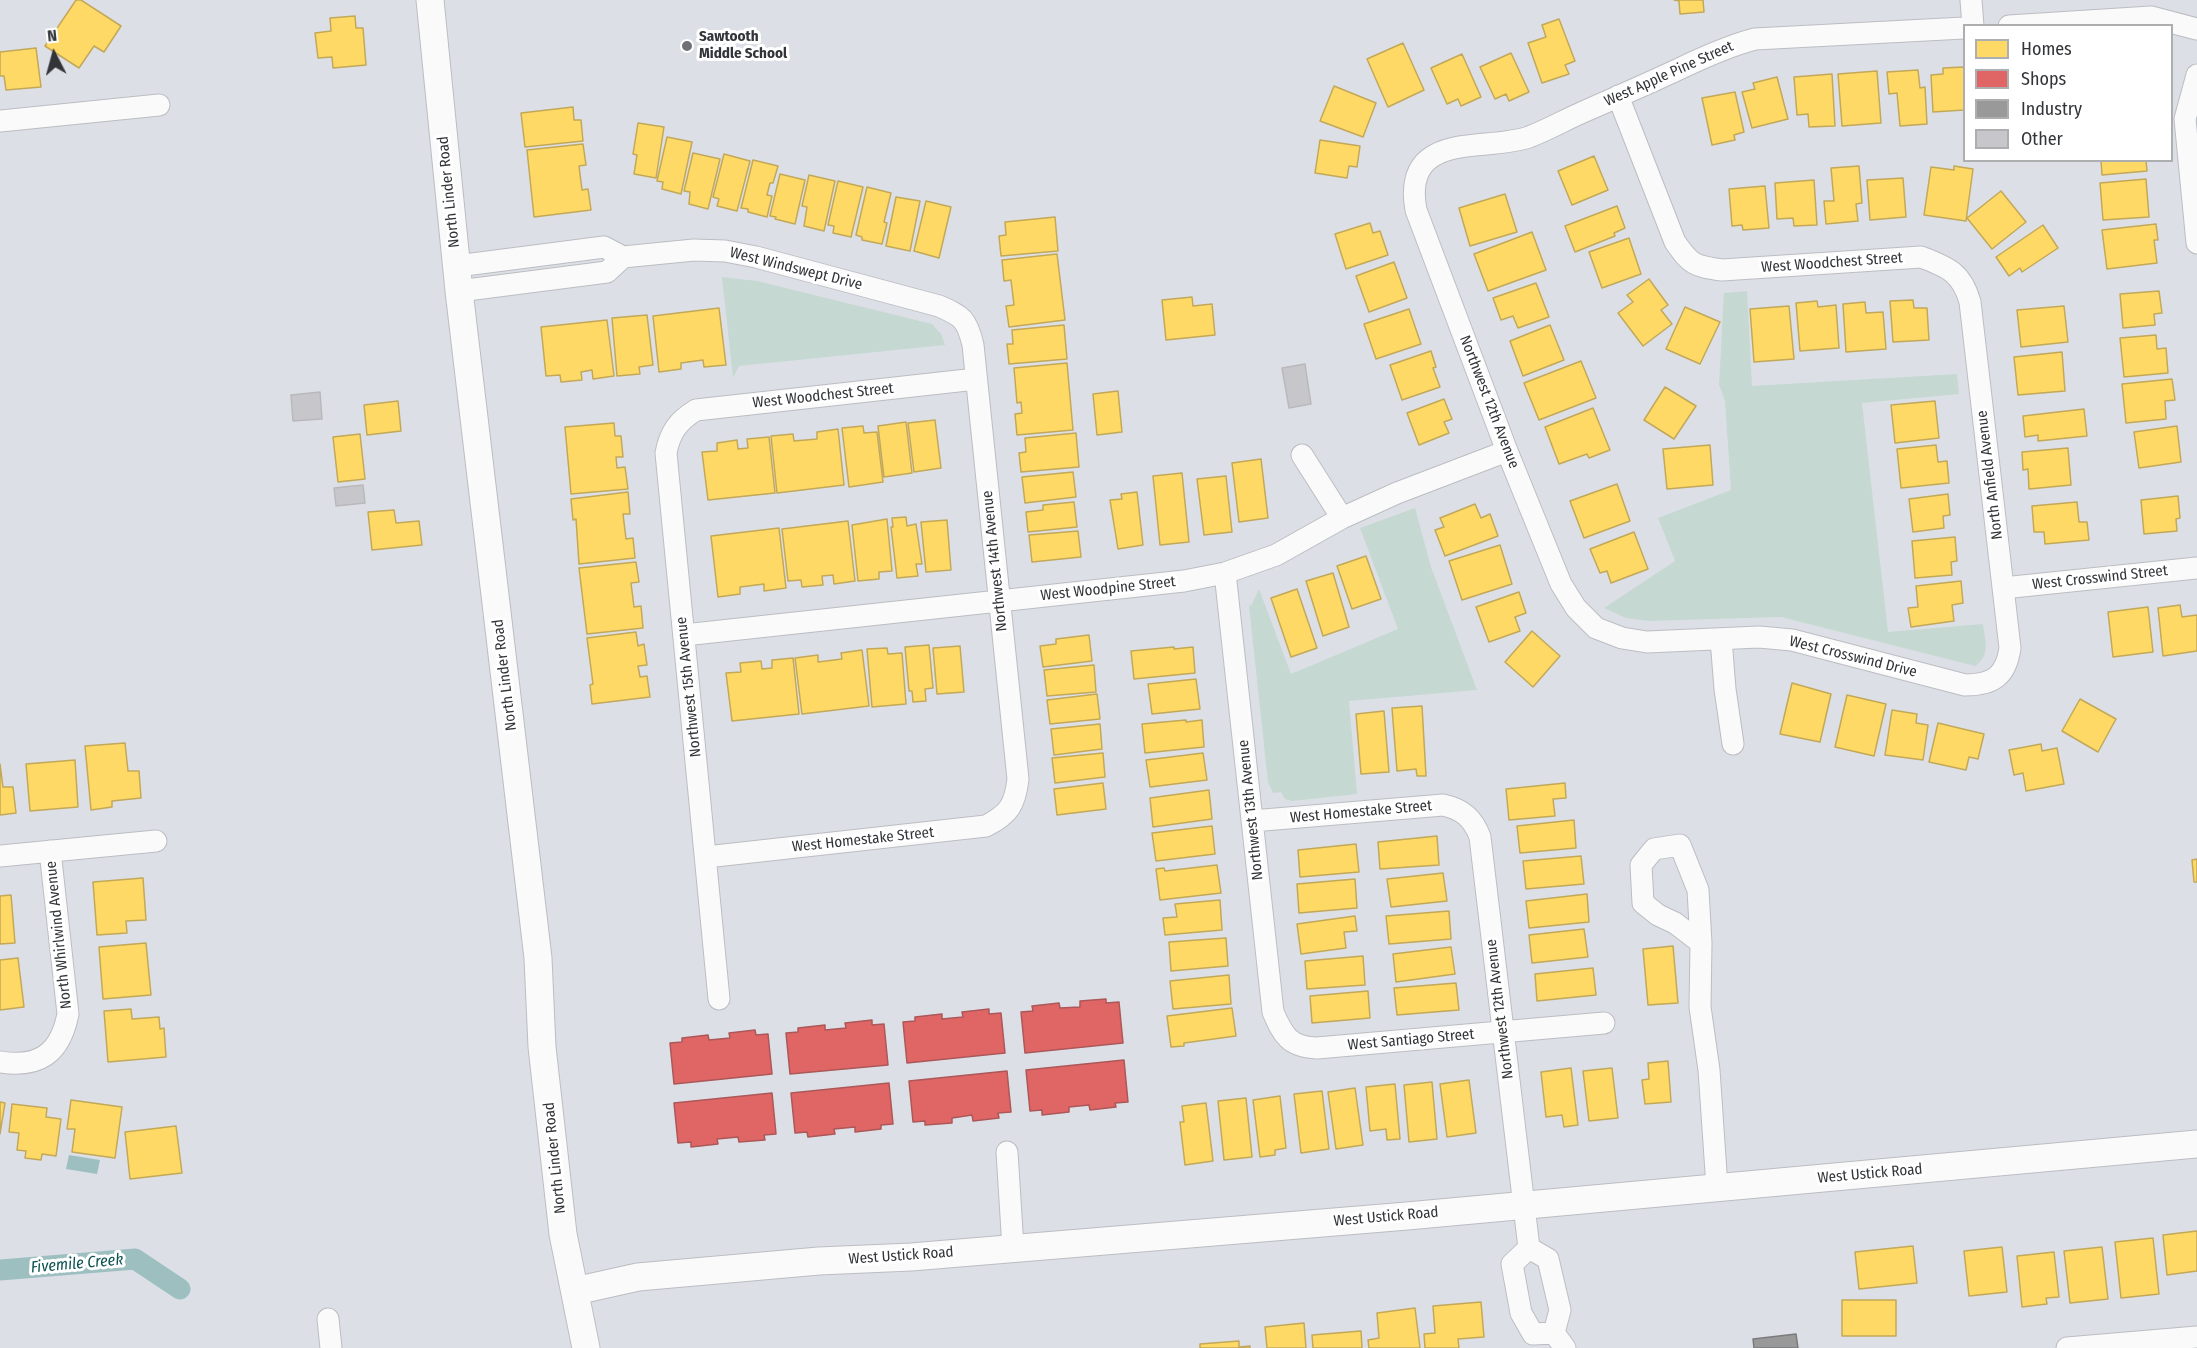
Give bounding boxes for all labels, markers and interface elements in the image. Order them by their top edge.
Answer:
north arrow [24,24,84,84]
legend [1963,24,2173,162]
text: N [46,26,58,46]
place label: Sawtooth Middle School [699,28,787,63]
street label: West Apple Pine Street [1602,37,1736,111]
text: Homes [2021,38,2072,60]
marker: Sawtooth Middle School [680,39,694,53]
text: Shops [2021,68,2066,90]
text: Industry [2021,98,2082,120]
text: Other [2021,128,2063,150]
street label: North Linder Road [434,135,464,249]
street label: West Windswept Drive [728,244,864,294]
street label: West Woodchest Street [1761,249,1903,277]
street label: Northwest 12th Avenue [1455,333,1523,471]
street label: West Woodchest Street [752,380,894,412]
street label: North Anfield Avenue [1973,409,2007,541]
street label: Northwest 14th Avenue [979,490,1011,632]
street label: West Crosswind Street [2031,562,2169,594]
street label: West Woodpine Street [1040,573,1176,605]
street label: Northwest 15th Avenue [673,616,705,758]
street label: North Linder Road [489,618,521,732]
street label: West Crosswind Drive [1787,632,1919,682]
street label: Northwest 13th Avenue [1235,739,1267,881]
street label: West Homestake Street [1289,797,1433,827]
street label: West Homestake Street [791,824,935,856]
street label: North Whirlwind Avenue [42,860,76,1010]
street label: Northwest 12th Avenue [1482,938,1518,1080]
street label: West Santiago Street [1347,1025,1475,1055]
street label: North Linder Road [540,1101,570,1215]
street label: West Ustick Road [1817,1160,1923,1188]
street label: West Ustick Road [1333,1203,1439,1231]
street label: West Ustick Road [848,1243,954,1269]
water label: Fivemile Creek [30,1250,124,1278]

